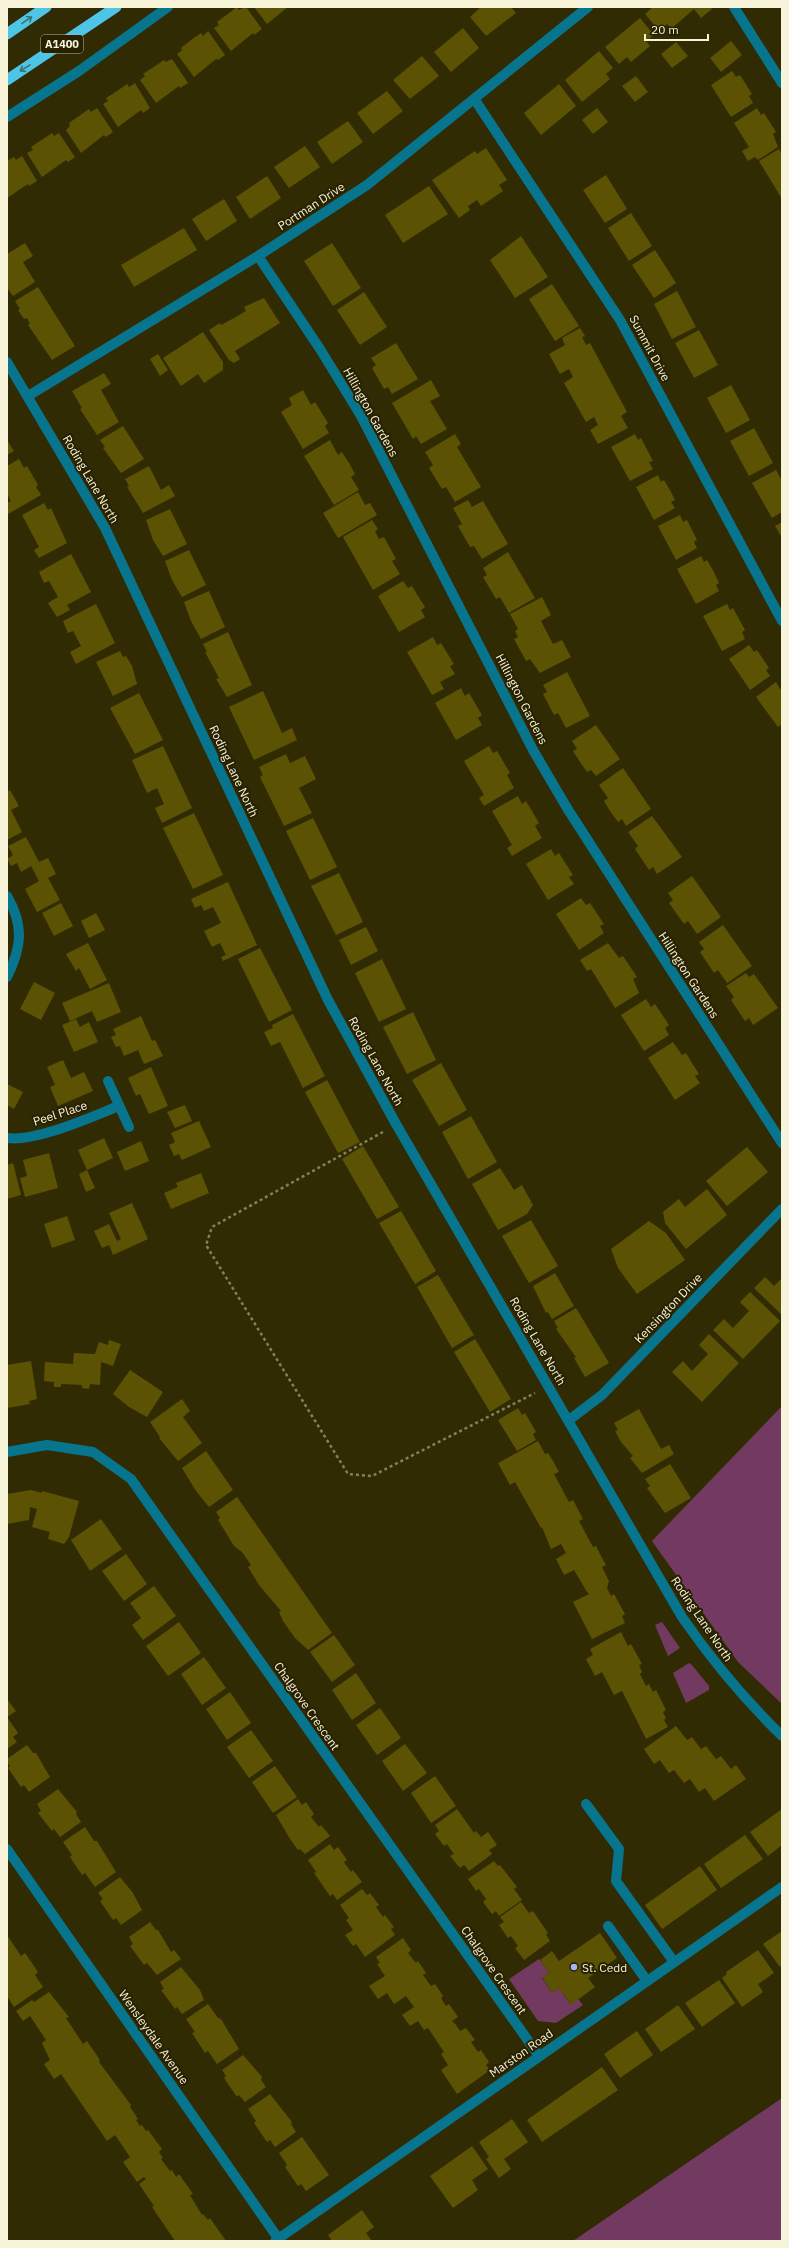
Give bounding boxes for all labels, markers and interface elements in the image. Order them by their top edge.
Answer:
one-way arrow [21,16,32,24]
scale bar [645,16,708,42]
text: 20 m [651,22,679,37]
road number: A1400 [41,35,83,53]
one-way arrow [20,64,31,73]
street label: Portman Drive [275,179,348,233]
street label: Summit Drive [626,312,674,384]
street label: Hillington Gardens [340,365,402,459]
street label: Roding Lane North [60,432,122,526]
street label: Hillington Gardens [493,651,551,747]
street label: Roding Lane North [206,723,262,819]
street label: Hillington Gardens [655,929,723,1021]
street label: Roding Lane North [345,1014,407,1108]
street label: Peel Place [31,1097,89,1129]
street label: Kensington Drive [631,1270,705,1346]
street label: Roding Lane North [507,1294,569,1388]
street label: Roding Lane North [668,1574,736,1664]
street label: Chalgrove Crescent [271,1659,343,1753]
street label: Chalgrove Crescent [458,1923,530,2017]
place label: St. Cedd [582,1960,627,1975]
marker: St. Cedd [569,1962,579,1972]
street label: Wensleydale Avenue [116,1987,192,2087]
street label: Marston Road [486,2026,556,2080]

